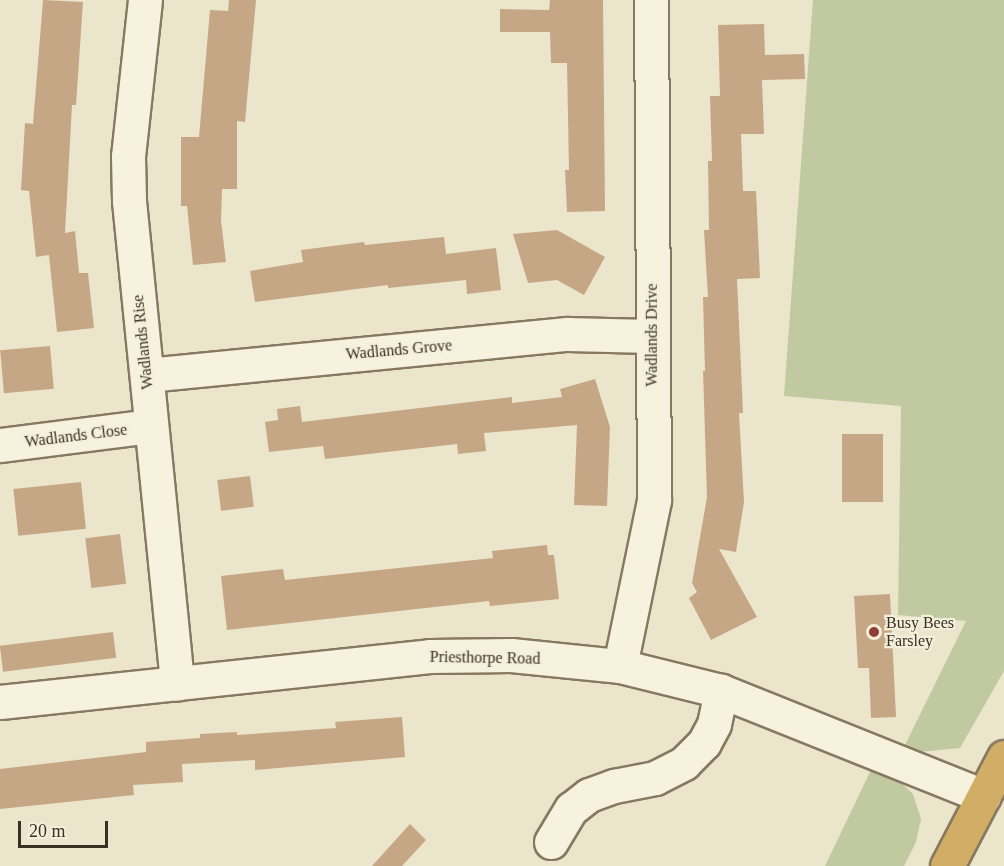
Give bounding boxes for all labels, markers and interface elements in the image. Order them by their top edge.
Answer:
street label: Wadlands Drive [642,283,662,387]
street label: Wadlands Rise [128,294,158,390]
street label: Wadlands Grove [345,336,453,364]
street label: Wadlands Close [24,420,128,452]
place label: Busy Bees Farsley [886,613,954,651]
marker: Busy Bees Farsley [867,625,881,639]
street label: Priesthorpe Road [430,647,540,669]
scale bar [21,809,111,847]
text: 20 m [29,821,66,841]

